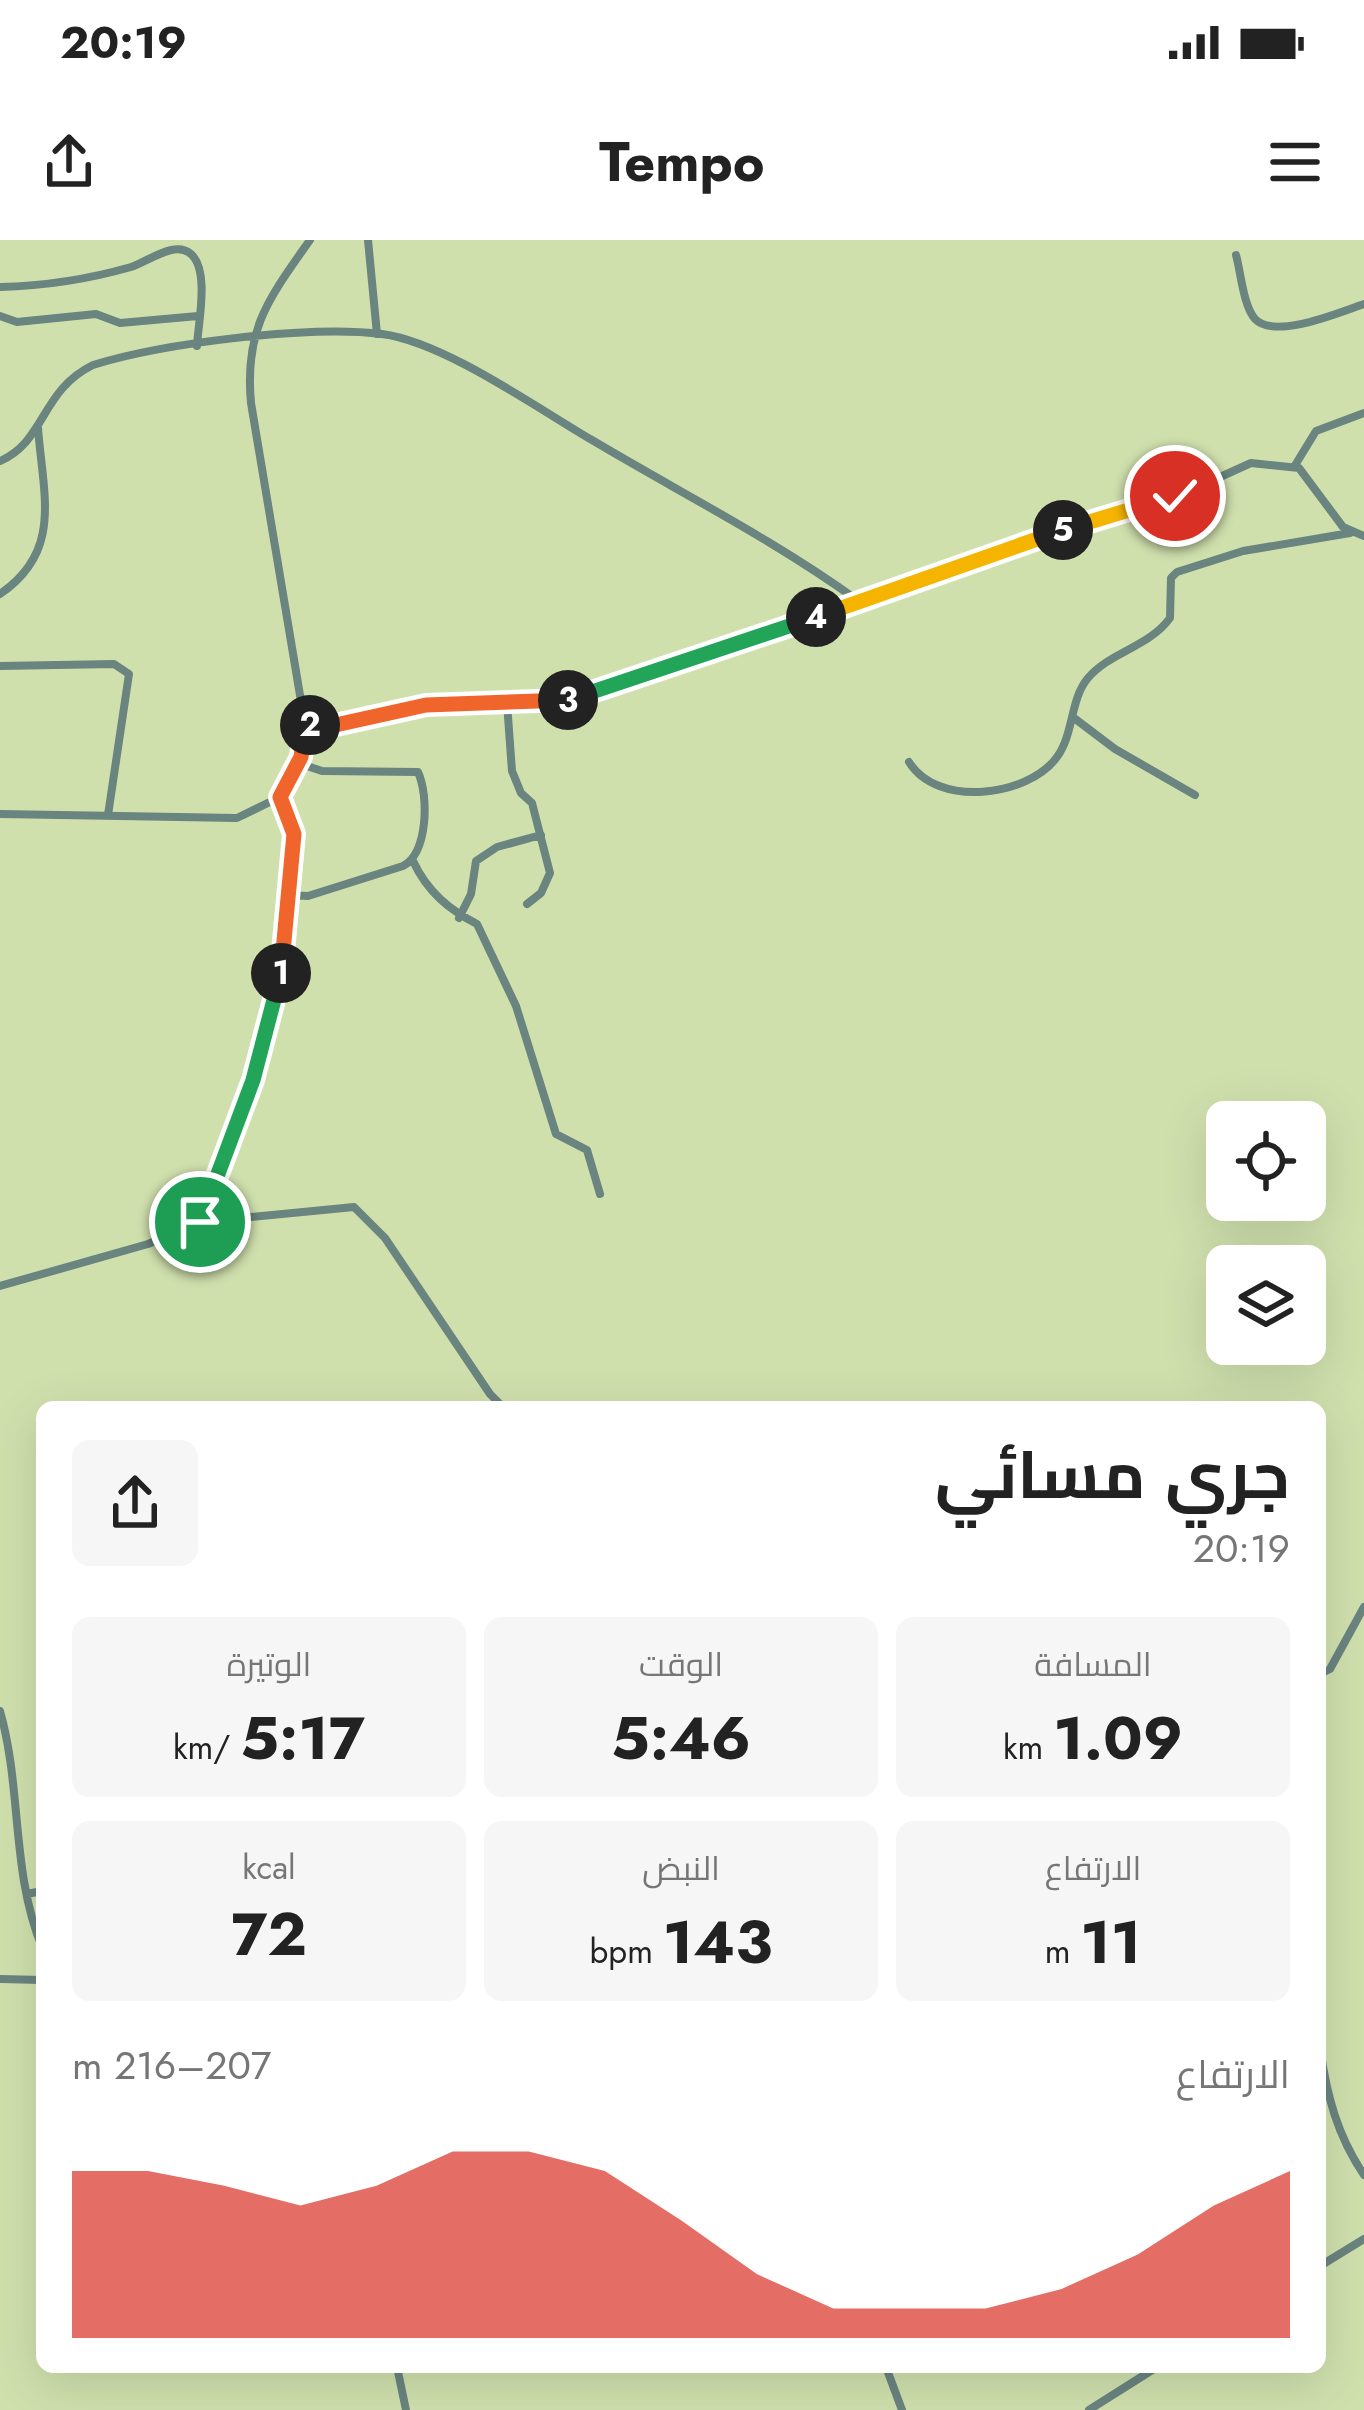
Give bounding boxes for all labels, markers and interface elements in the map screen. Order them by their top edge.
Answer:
text: 20:19 [60,10,187,75]
text: Tempo [599,123,765,201]
icon: share [36,129,102,195]
icon: menu [1262,129,1328,195]
pin [1124,445,1226,547]
icon: check [1142,463,1208,529]
pin: 5 [1033,500,1093,560]
text: 5 [1052,506,1074,553]
pin: 4 [786,587,846,647]
text: 4 [804,593,828,640]
pin: 3 [538,670,598,730]
text: 3 [558,676,578,723]
pin: 2 [280,695,340,755]
text: 2 [299,701,321,748]
pin: 1 [251,943,311,1003]
text: 1 [273,949,289,996]
map controls [1206,1101,1326,1365]
button: locate [1206,1101,1326,1221]
pin [149,1171,251,1273]
icon: arrive [167,1189,233,1255]
button: layers [1206,1245,1326,1365]
text: جري مسائي [935,1427,1290,1523]
button: share [72,1440,198,1566]
text: 20:19 [1193,1520,1290,1577]
text: الوتيرة [227,1641,311,1688]
text: الوقت [639,1641,723,1688]
text: المسافة [1034,1641,1152,1688]
text: 5:17 [240,1695,365,1782]
text: 5:46 [611,1695,751,1782]
text: 1.09 [1053,1695,1183,1782]
text: /km [173,1724,240,1771]
text: km [1003,1724,1053,1771]
text: kcal [242,1844,296,1891]
text: النبض [642,1845,720,1892]
text: الارتفاع [1045,1845,1141,1892]
text: 72 [231,1891,307,1978]
text: 143 [663,1899,772,1986]
text: 11 [1080,1899,1141,1986]
text: bpm [590,1928,663,1975]
text: m [1045,1928,1080,1975]
text: 207–216 m [72,2037,271,2094]
text: الارتفاع [1176,2046,1290,2103]

